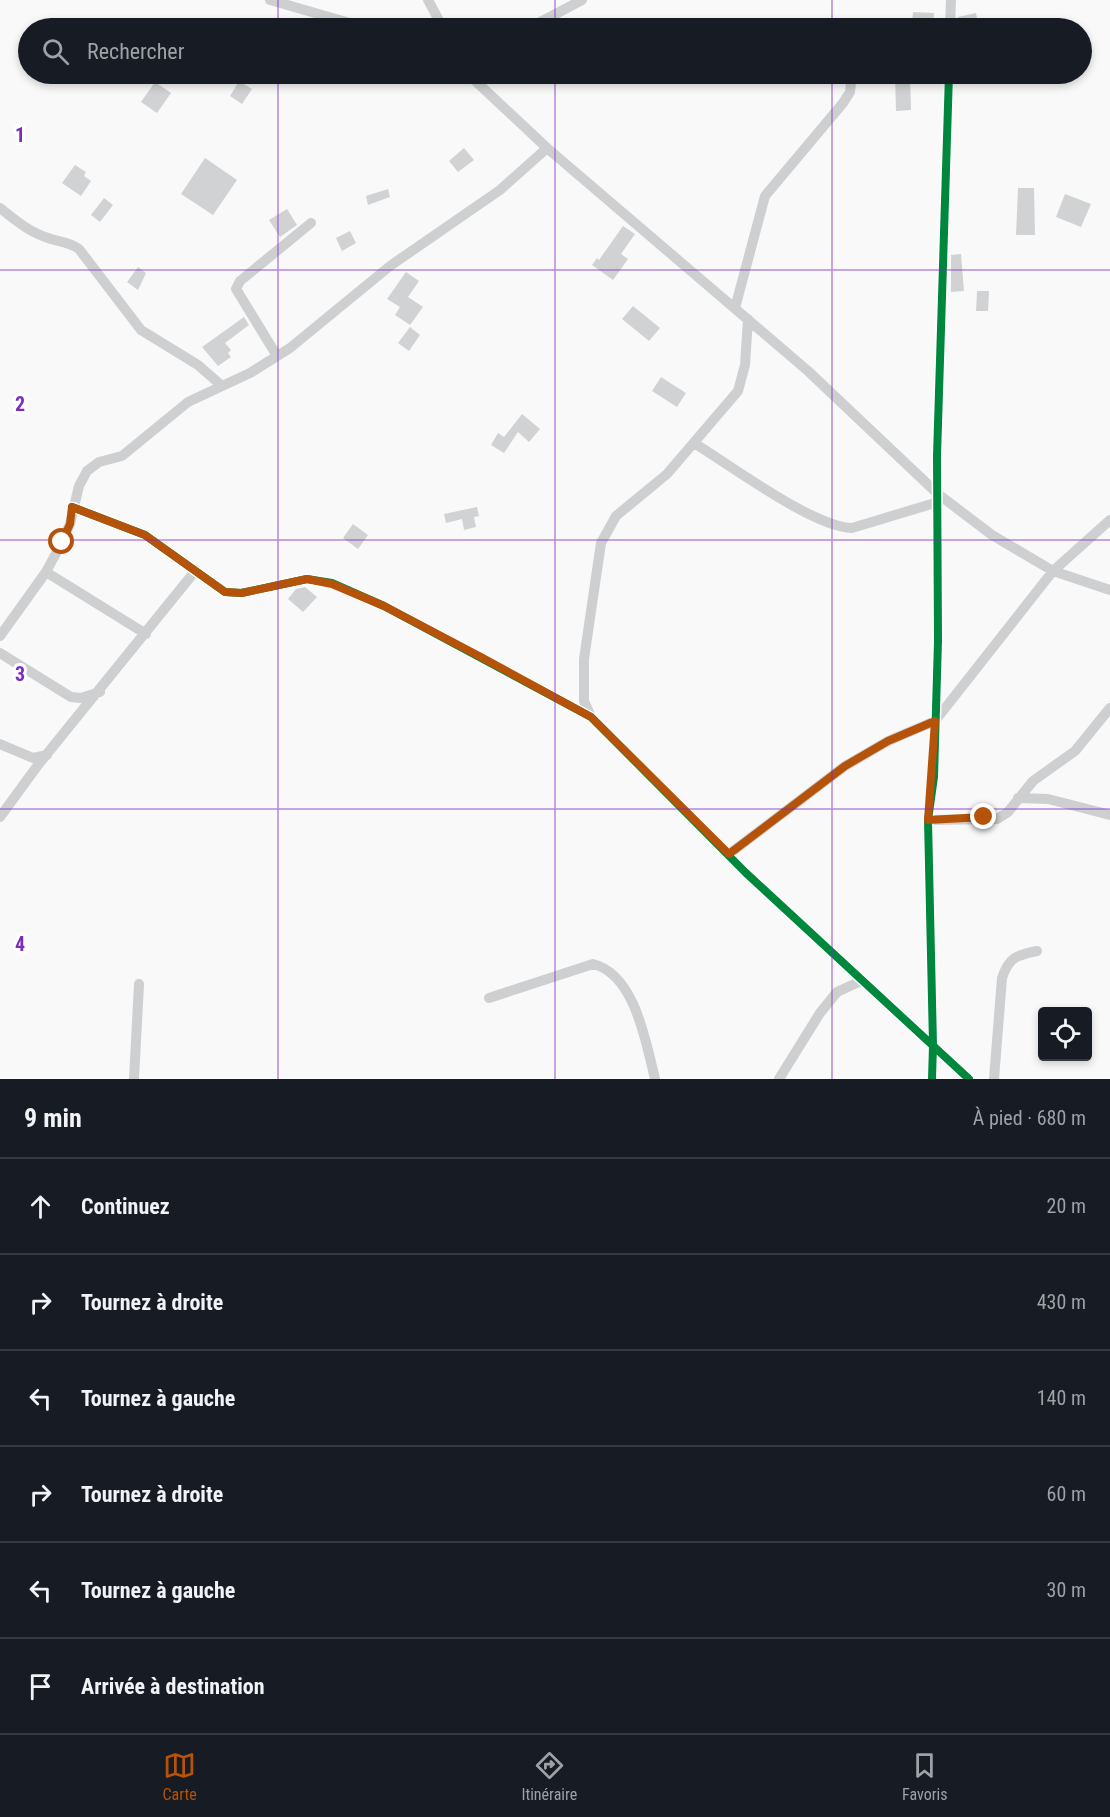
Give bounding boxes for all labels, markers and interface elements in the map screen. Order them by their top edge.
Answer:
search box [18,18,1092,84]
icon: search [39,35,72,68]
text: Rechercher [87,39,184,64]
text: 1 [15,123,25,147]
text: 2 [15,392,25,416]
route start [48,528,74,554]
text: 3 [15,662,25,686]
route end [970,803,996,829]
text: 4 [15,932,25,956]
map controls [1038,1007,1092,1061]
button: locate [1038,1007,1092,1061]
text: 9 min [24,1103,82,1133]
text: À pied · 680 m [973,1106,1086,1130]
icon: ahead [24,1190,57,1223]
text: Continuez [81,1194,170,1219]
text: 20 m [1047,1194,1086,1218]
icon: right [24,1286,57,1319]
text: Tournez à droite [81,1290,223,1315]
text: 430 m [1037,1290,1086,1314]
icon: left [24,1382,57,1415]
text: Tournez à gauche [81,1386,235,1411]
text: 140 m [1037,1386,1086,1410]
icon: right [24,1478,57,1511]
text: Tournez à droite [81,1482,223,1507]
text: 60 m [1047,1482,1086,1506]
icon: left [24,1574,57,1607]
text: Tournez à gauche [81,1578,235,1603]
text: 30 m [1047,1578,1086,1602]
icon: arrive [24,1670,57,1703]
text: Arrivée à destination [81,1674,265,1699]
tab: Carte [162,1749,197,1804]
tab: Itinéraire [521,1749,577,1804]
tab: Favoris [902,1749,948,1804]

